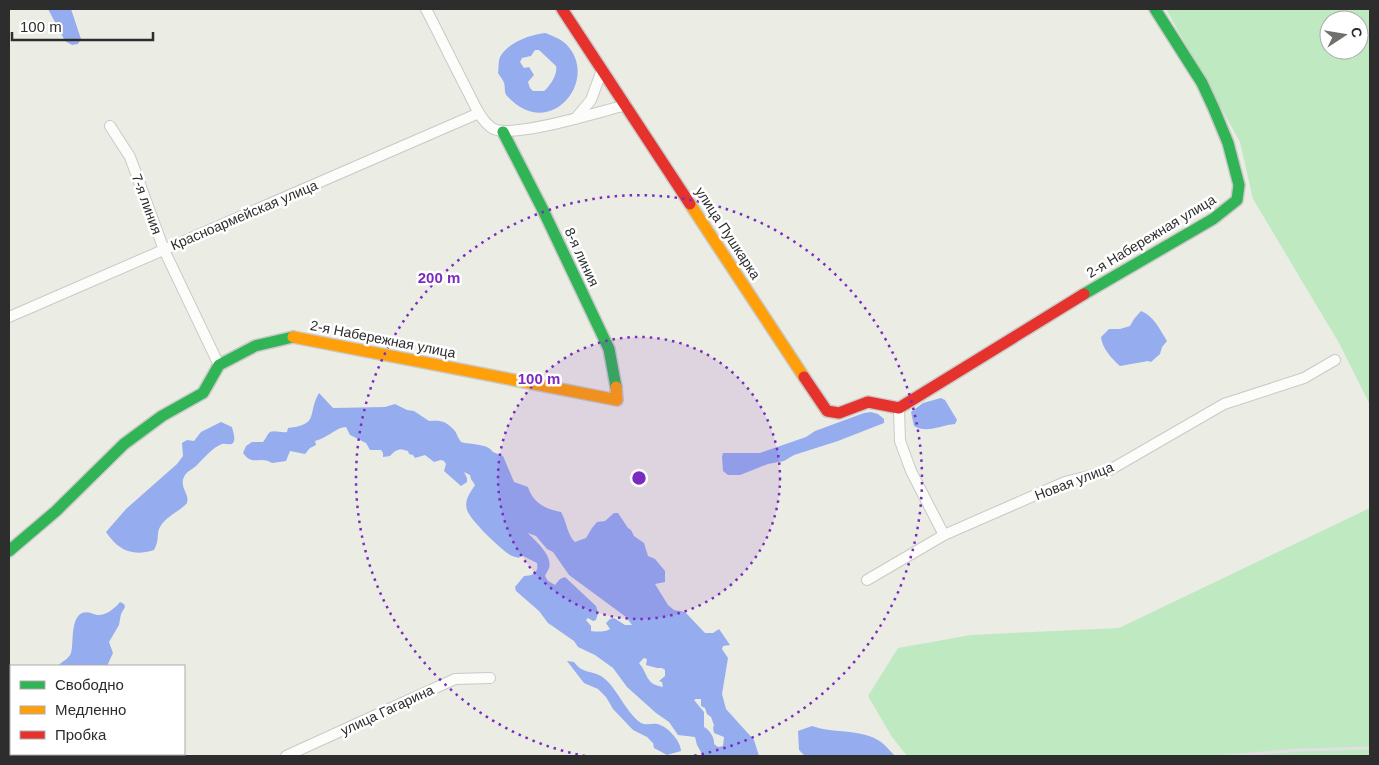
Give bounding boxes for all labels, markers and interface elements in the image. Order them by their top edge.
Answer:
scale bar [12,10,154,42]
north arrow [1319,10,1369,60]
text: 100 m [20,18,62,35]
text: С [1348,26,1366,39]
street label: 7-я линия [129,172,165,236]
street label: Красноармейская улица [168,177,320,253]
street label: улица Пушкарка [692,184,764,282]
street label: 2-я Набережная улица [1084,191,1219,281]
street label: 8-я линия [561,225,603,289]
text: 200 m [418,269,460,286]
street label: 2-я Набережная улица [309,317,457,361]
text: 100 m [518,370,560,387]
street label: Новая улица [1032,459,1116,503]
centre of rings [630,469,648,487]
legend [10,665,185,755]
text: Свободно [55,676,124,693]
street label: улица Гагарина [338,681,436,739]
text: Медленно [55,701,126,718]
text: Пробка [55,726,107,743]

